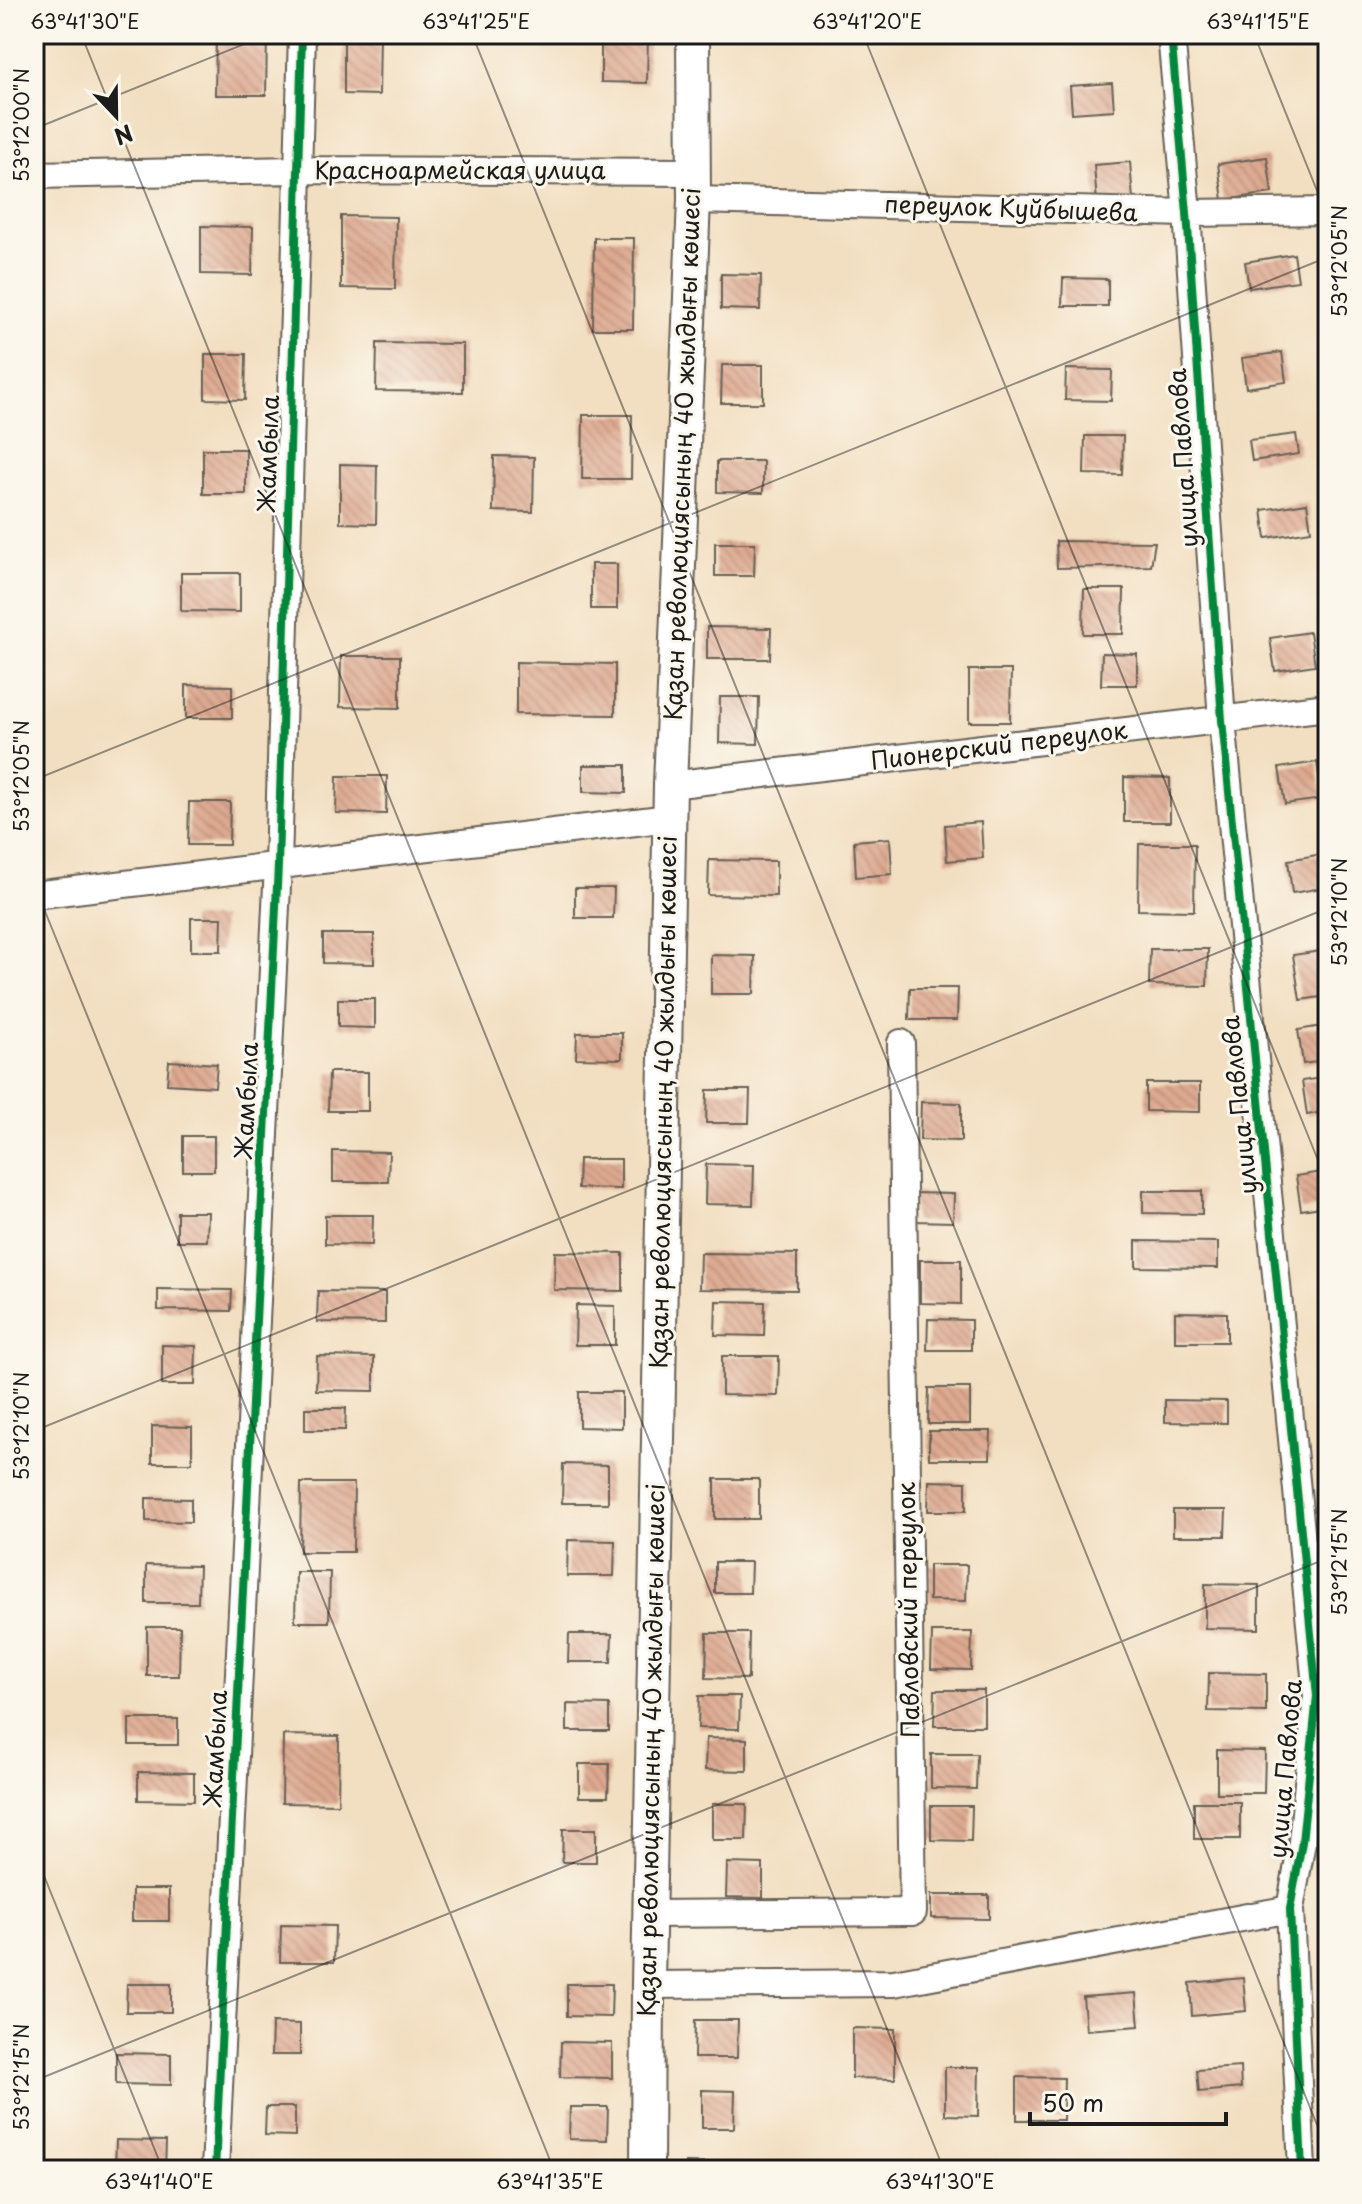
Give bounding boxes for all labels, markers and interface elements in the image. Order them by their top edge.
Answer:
text: 63°41'30"E [30,6,140,36]
text: 63°41'25"E [422,6,530,36]
text: 63°41'20"E [812,6,922,36]
text: 63°41'15"E [1206,6,1310,36]
text: 53°12'00"N [6,68,36,182]
north arrow [76,76,156,156]
text: N [110,117,138,154]
street label: Красноармейская улица [314,151,606,187]
street label: переулок Куйбышева [884,185,1138,229]
street label: Қазан революциясының 40 жылдығы көшесі [654,187,708,721]
text: 53°12'05"N [1324,205,1354,317]
street label: улица Павлова [1158,367,1206,549]
street label: Жамбыла [247,394,287,513]
street label: Пионерский переулок [868,710,1130,778]
text: 53°12'05"N [6,720,36,832]
street label: Қазан революциясының 40 жылдығы көшесі [639,835,685,1369]
text: 53°12'10"N [1324,858,1354,966]
street label: улица Павлова [1211,1014,1265,1196]
street label: Жамбыла [224,1041,266,1161]
text: 53°12'10"N [6,1372,36,1480]
street label: Павловский переулок [887,1481,927,1738]
street label: Қазан революциясының 40 жылдығы көшесі [627,1483,673,2017]
text: 53°12'15"N [1324,1508,1354,1616]
street label: улица Павлова [1258,1678,1310,1860]
street label: Жамбыла [193,1689,235,1809]
text: 53°12'15"N [6,2023,36,2131]
scale bar [1030,2076,1226,2126]
text: 50 m [1042,2084,1104,2120]
text: 63°41'40"E [105,2166,213,2196]
text: 63°41'35"E [496,2166,604,2196]
text: 63°41'30"E [885,2166,995,2196]

